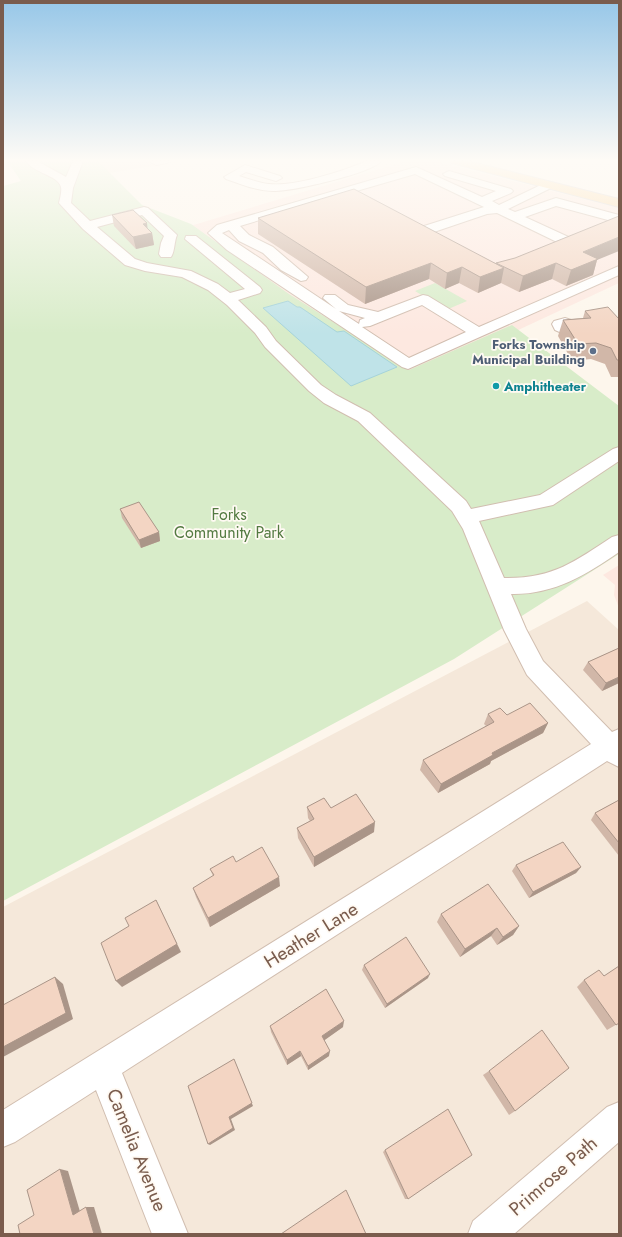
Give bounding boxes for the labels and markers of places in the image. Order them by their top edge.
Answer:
place label: Forks Township Municipal Building [472,335,585,369]
marker: Forks Township Municipal Building [588,346,598,356]
place label: Amphitheater [503,377,587,396]
marker: Amphitheater [491,381,501,391]

